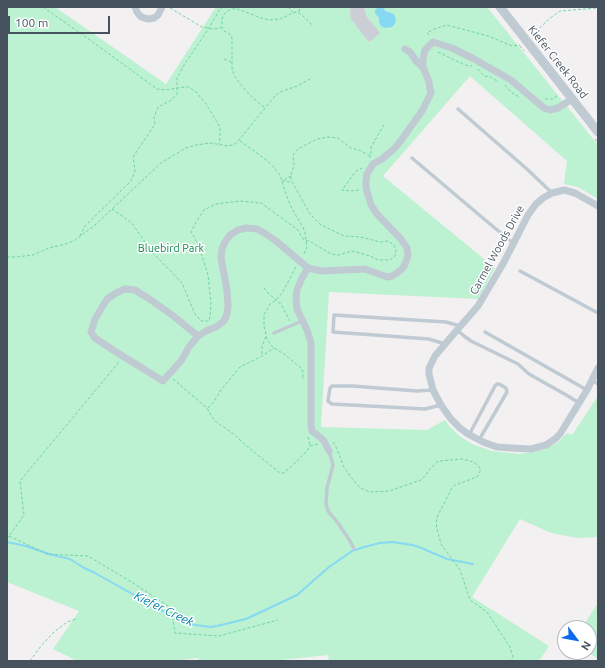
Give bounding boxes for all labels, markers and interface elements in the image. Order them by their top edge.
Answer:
scale bar [10,8,112,34]
text: 100 m [15,16,48,29]
street label: Kiefer Creek Road [525,23,591,101]
street label: Carmel Woods Drive [467,203,527,297]
park label: Bluebird Park [138,241,204,255]
water label: Kiefer Creek [132,588,196,630]
north arrow [557,620,597,660]
text: N [579,639,594,652]

